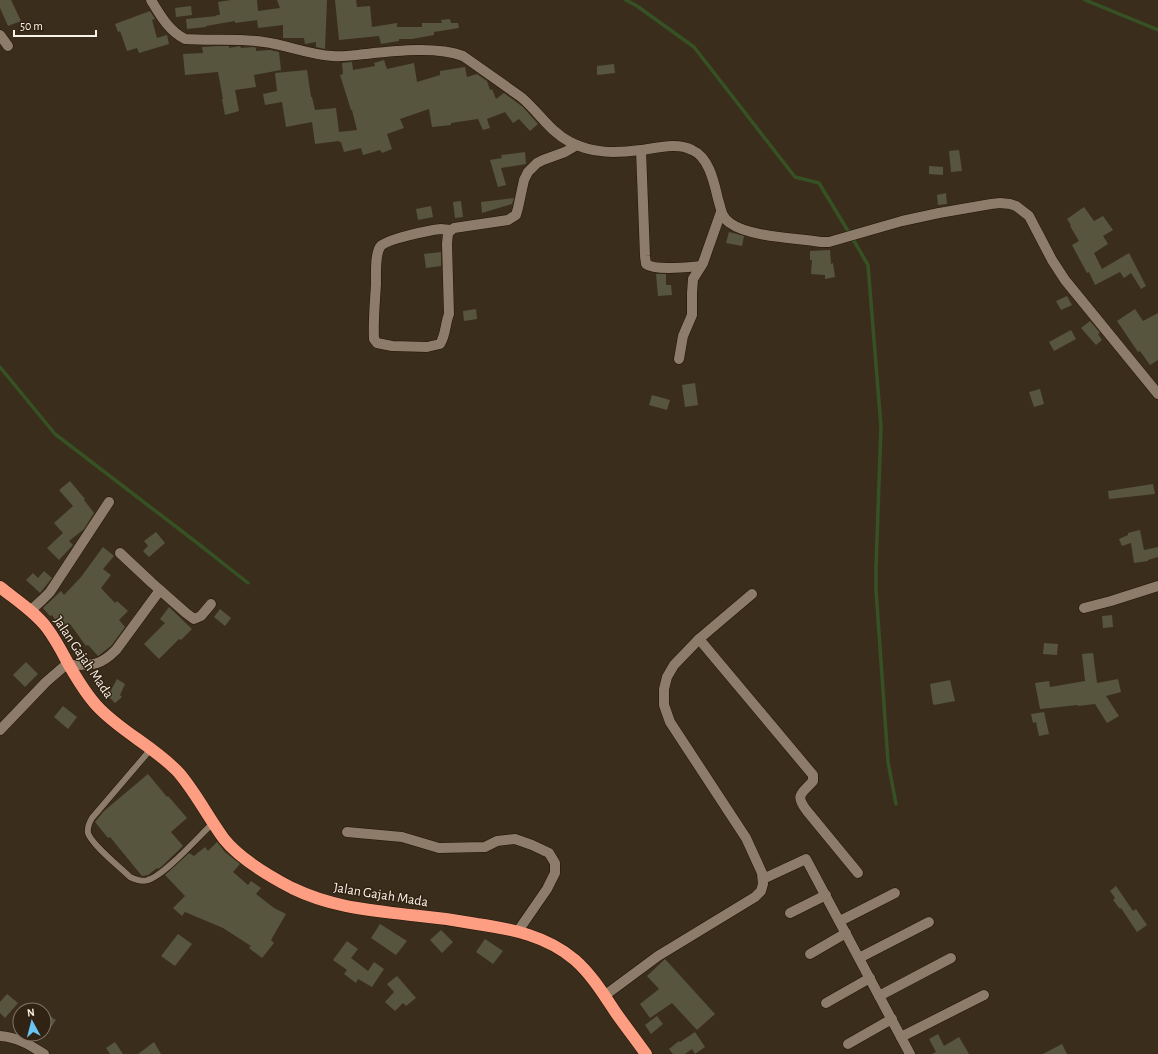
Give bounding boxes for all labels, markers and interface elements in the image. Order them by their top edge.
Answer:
scale bar [14,12,96,38]
text: 50 m [20,20,43,32]
street label: Jalan Gajah Mada [51,614,116,701]
street label: Jalan Gajah Mada [333,881,430,909]
north arrow [12,1002,52,1042]
text: N [26,1007,35,1018]

